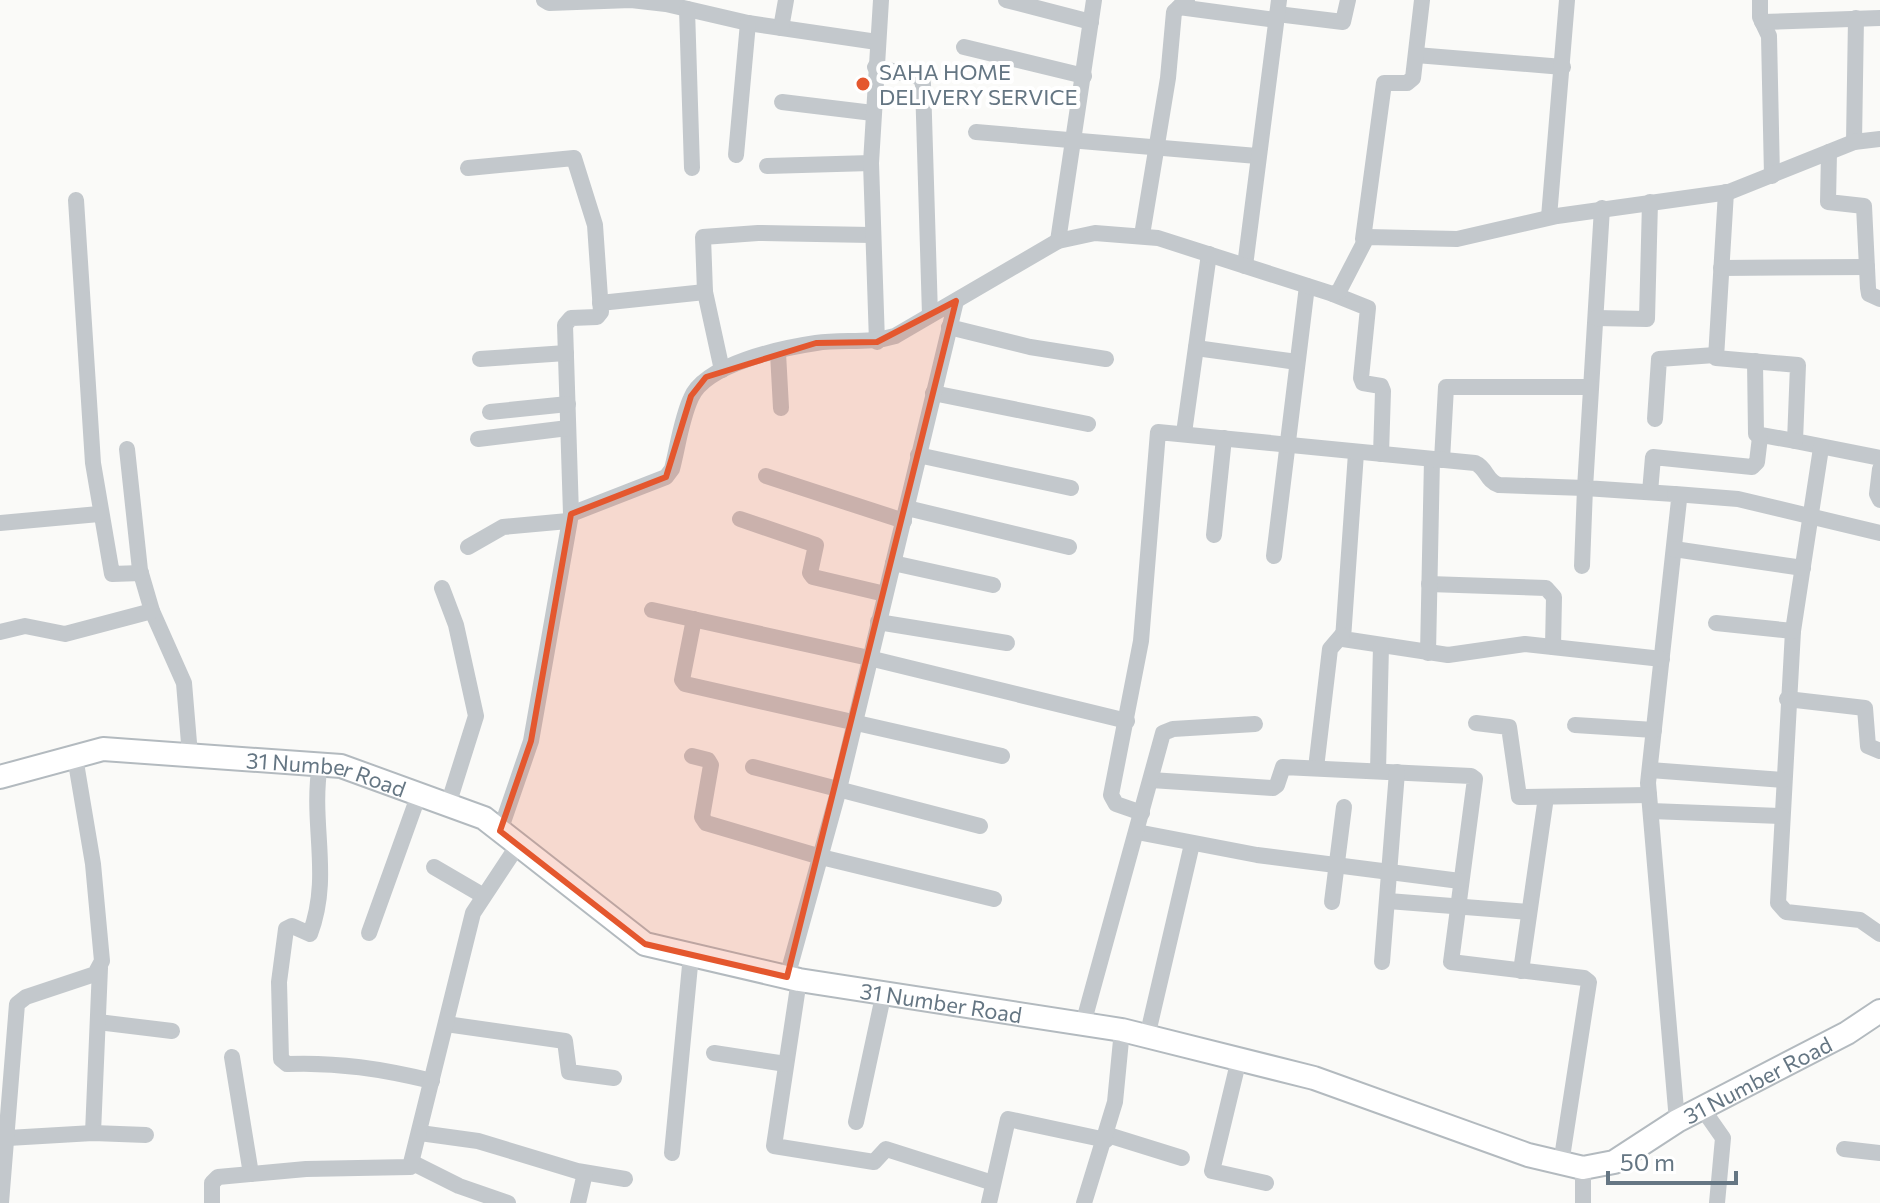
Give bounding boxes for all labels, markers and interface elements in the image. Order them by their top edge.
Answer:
place label: SAHA HOME DELIVERY SERVICE [879,58,1078,110]
marker: SAHA HOME DELIVERY SERVICE [854,75,872,93]
street label: 31 Number Road [245,746,410,802]
street label: 31 Number Road [858,976,1024,1028]
street label: 31 Number Road [1679,1030,1836,1129]
scale bar [1608,1135,1736,1185]
text: 50 m [1620,1147,1675,1176]

